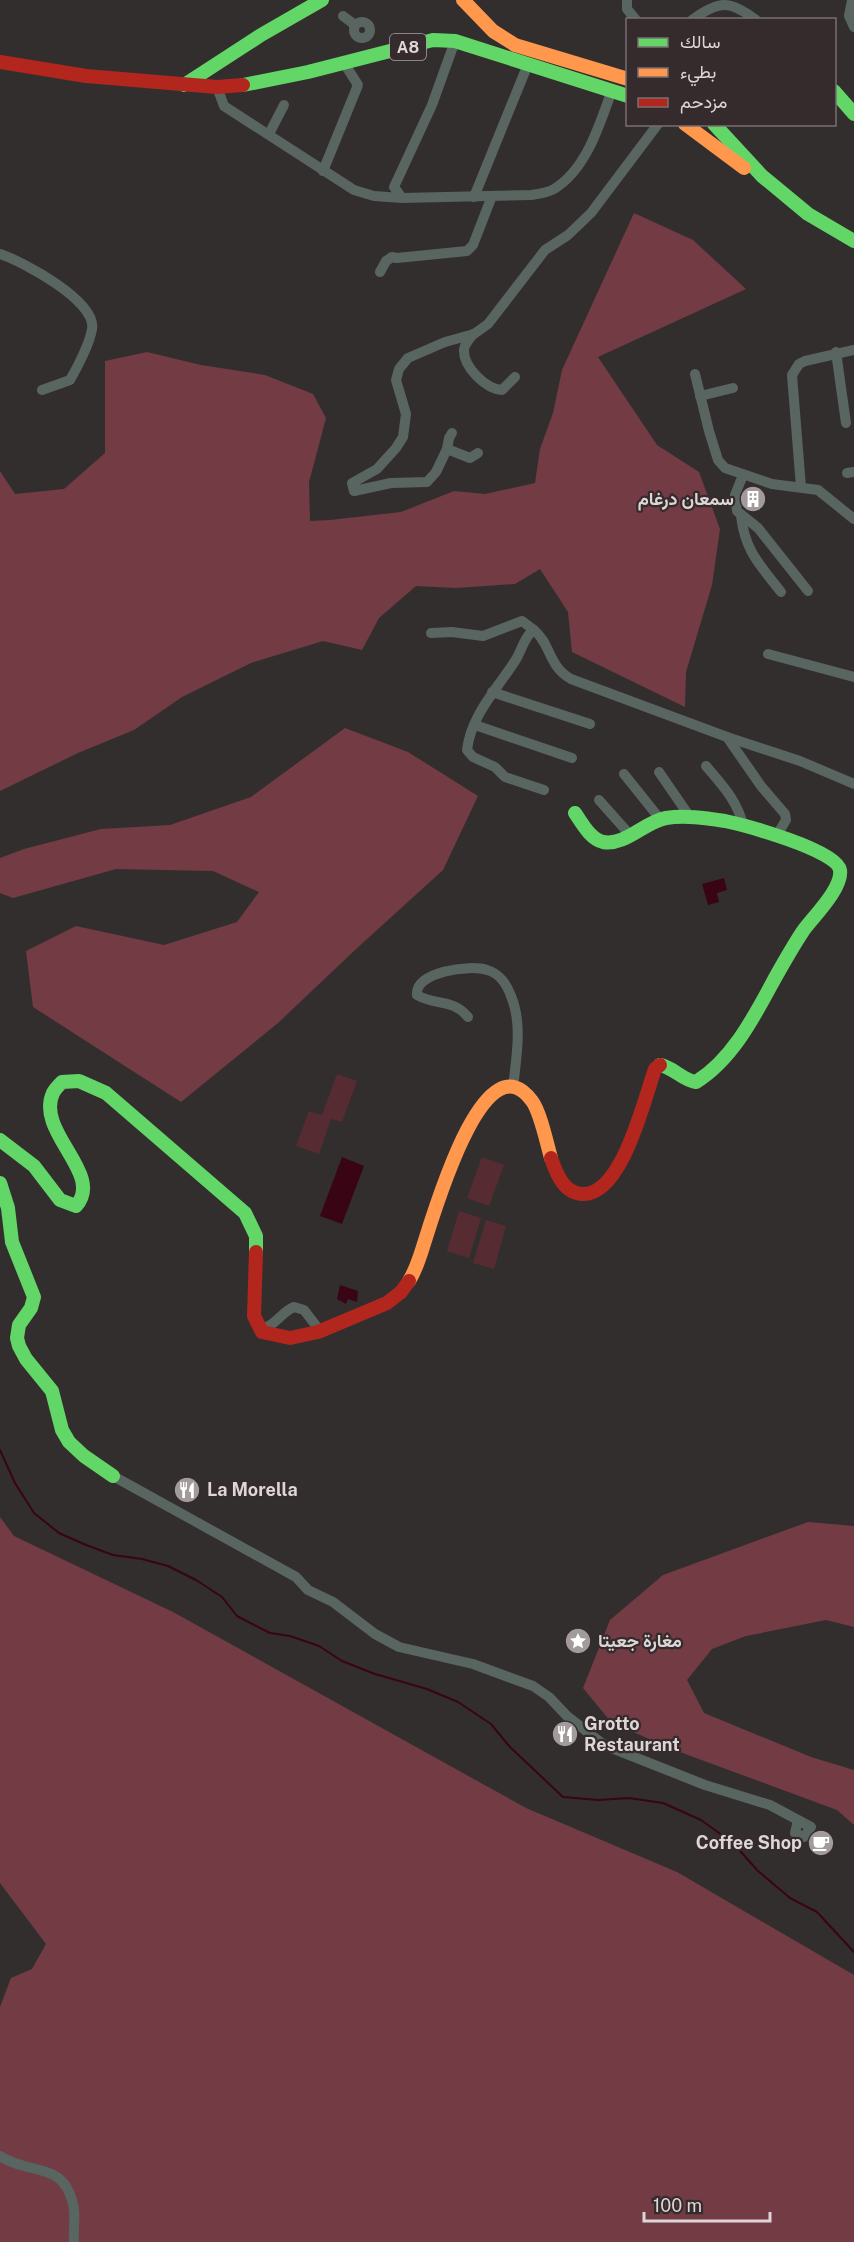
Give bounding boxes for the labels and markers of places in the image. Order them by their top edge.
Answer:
building icon: سمعان درغام [738,484,768,514]
place label: سمعان درغام [638,488,734,511]
restaurant icon: La Morella [172,1475,202,1505]
place label: La Morella [207,1479,298,1500]
place icon: مغارة جعيتا [563,1626,593,1656]
place label: مغارة جعيتا [598,1630,682,1652]
place label: Grotto Restaurant [584,1713,680,1755]
restaurant icon: Grotto Restaurant [550,1719,580,1749]
cafe icon: Coffee Shop [806,1828,836,1858]
place label: Coffee Shop [696,1832,802,1853]

